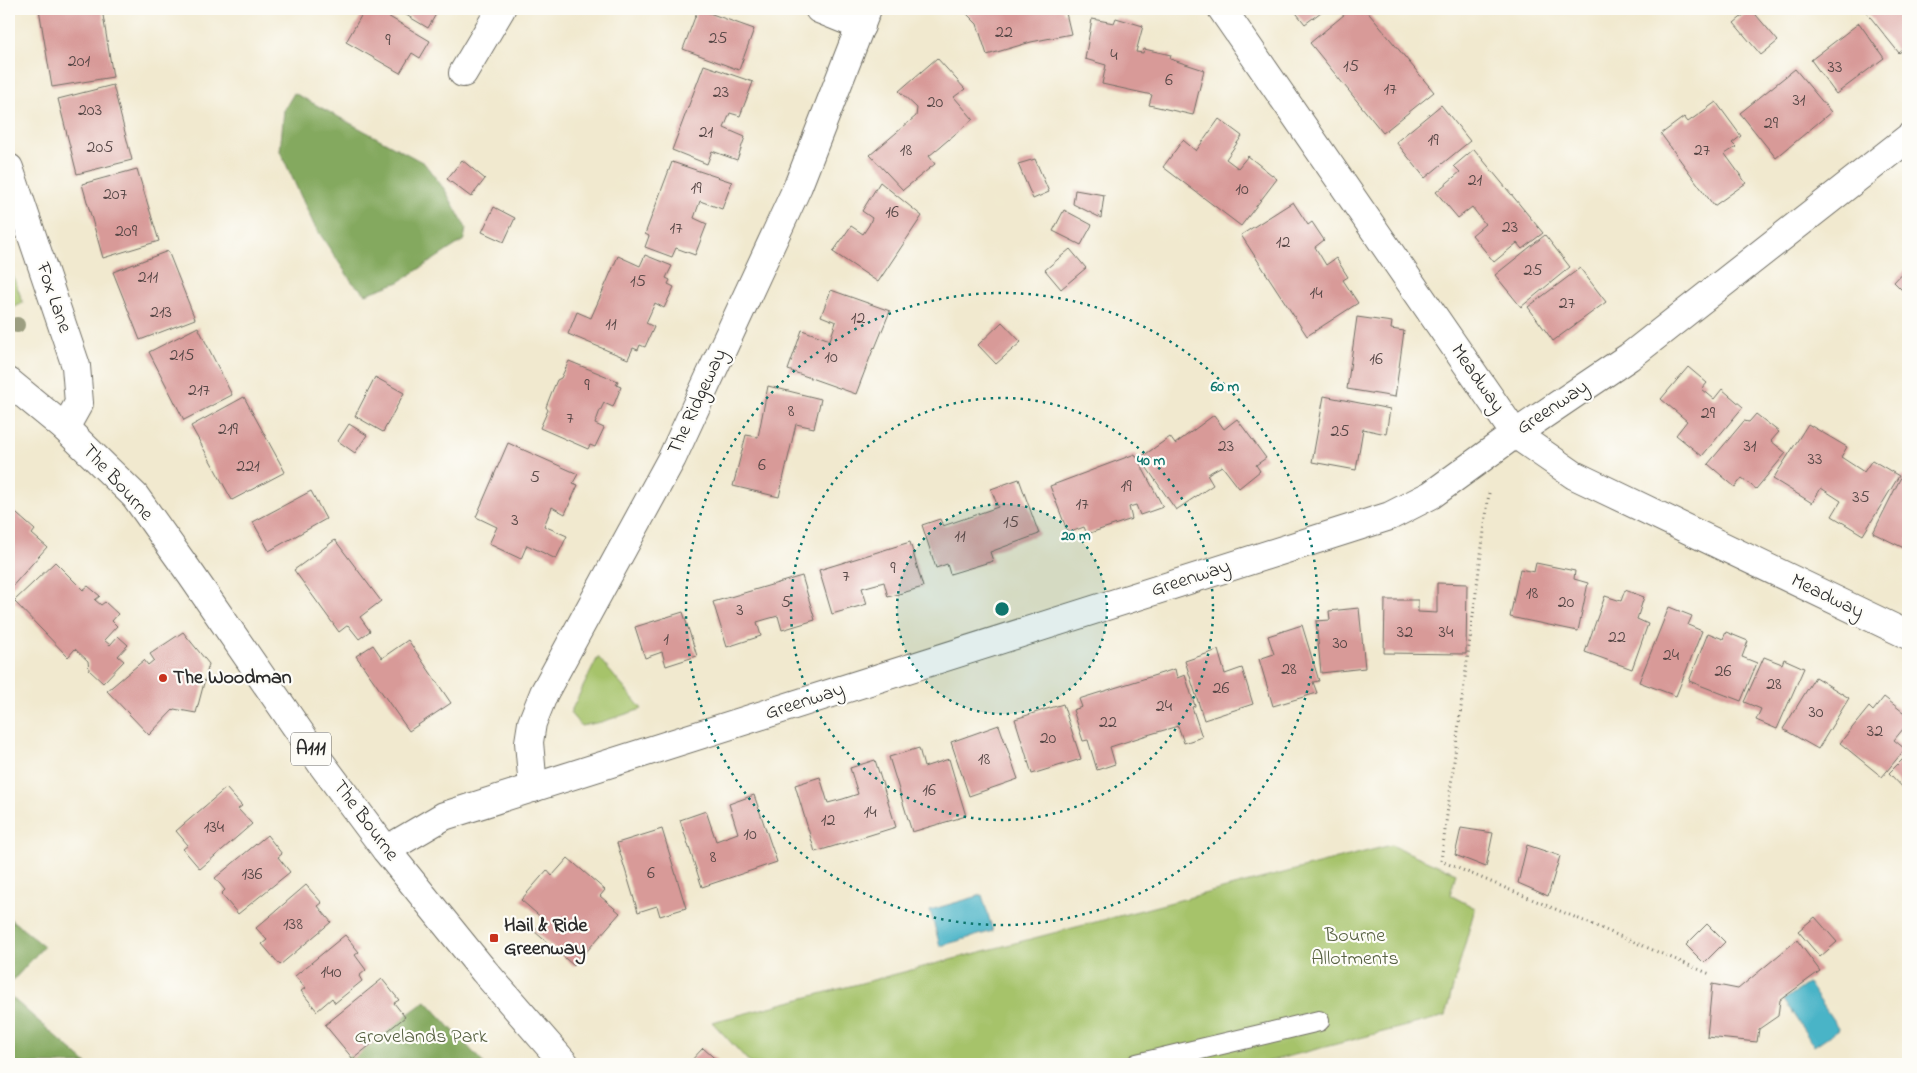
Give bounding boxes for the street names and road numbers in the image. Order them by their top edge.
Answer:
street label: Fox Lane [27,258,79,337]
street label: Meadway [1443,339,1511,419]
street label: The Ridgeway [661,344,736,460]
street label: Greenway [1511,373,1595,443]
street label: The Bourne [74,438,160,528]
street label: Greenway [1148,553,1234,605]
street label: Meadway [1786,567,1868,627]
street label: Greenway [762,676,848,728]
road number: A111 [291,732,331,766]
street label: The Bourne [325,774,405,868]

